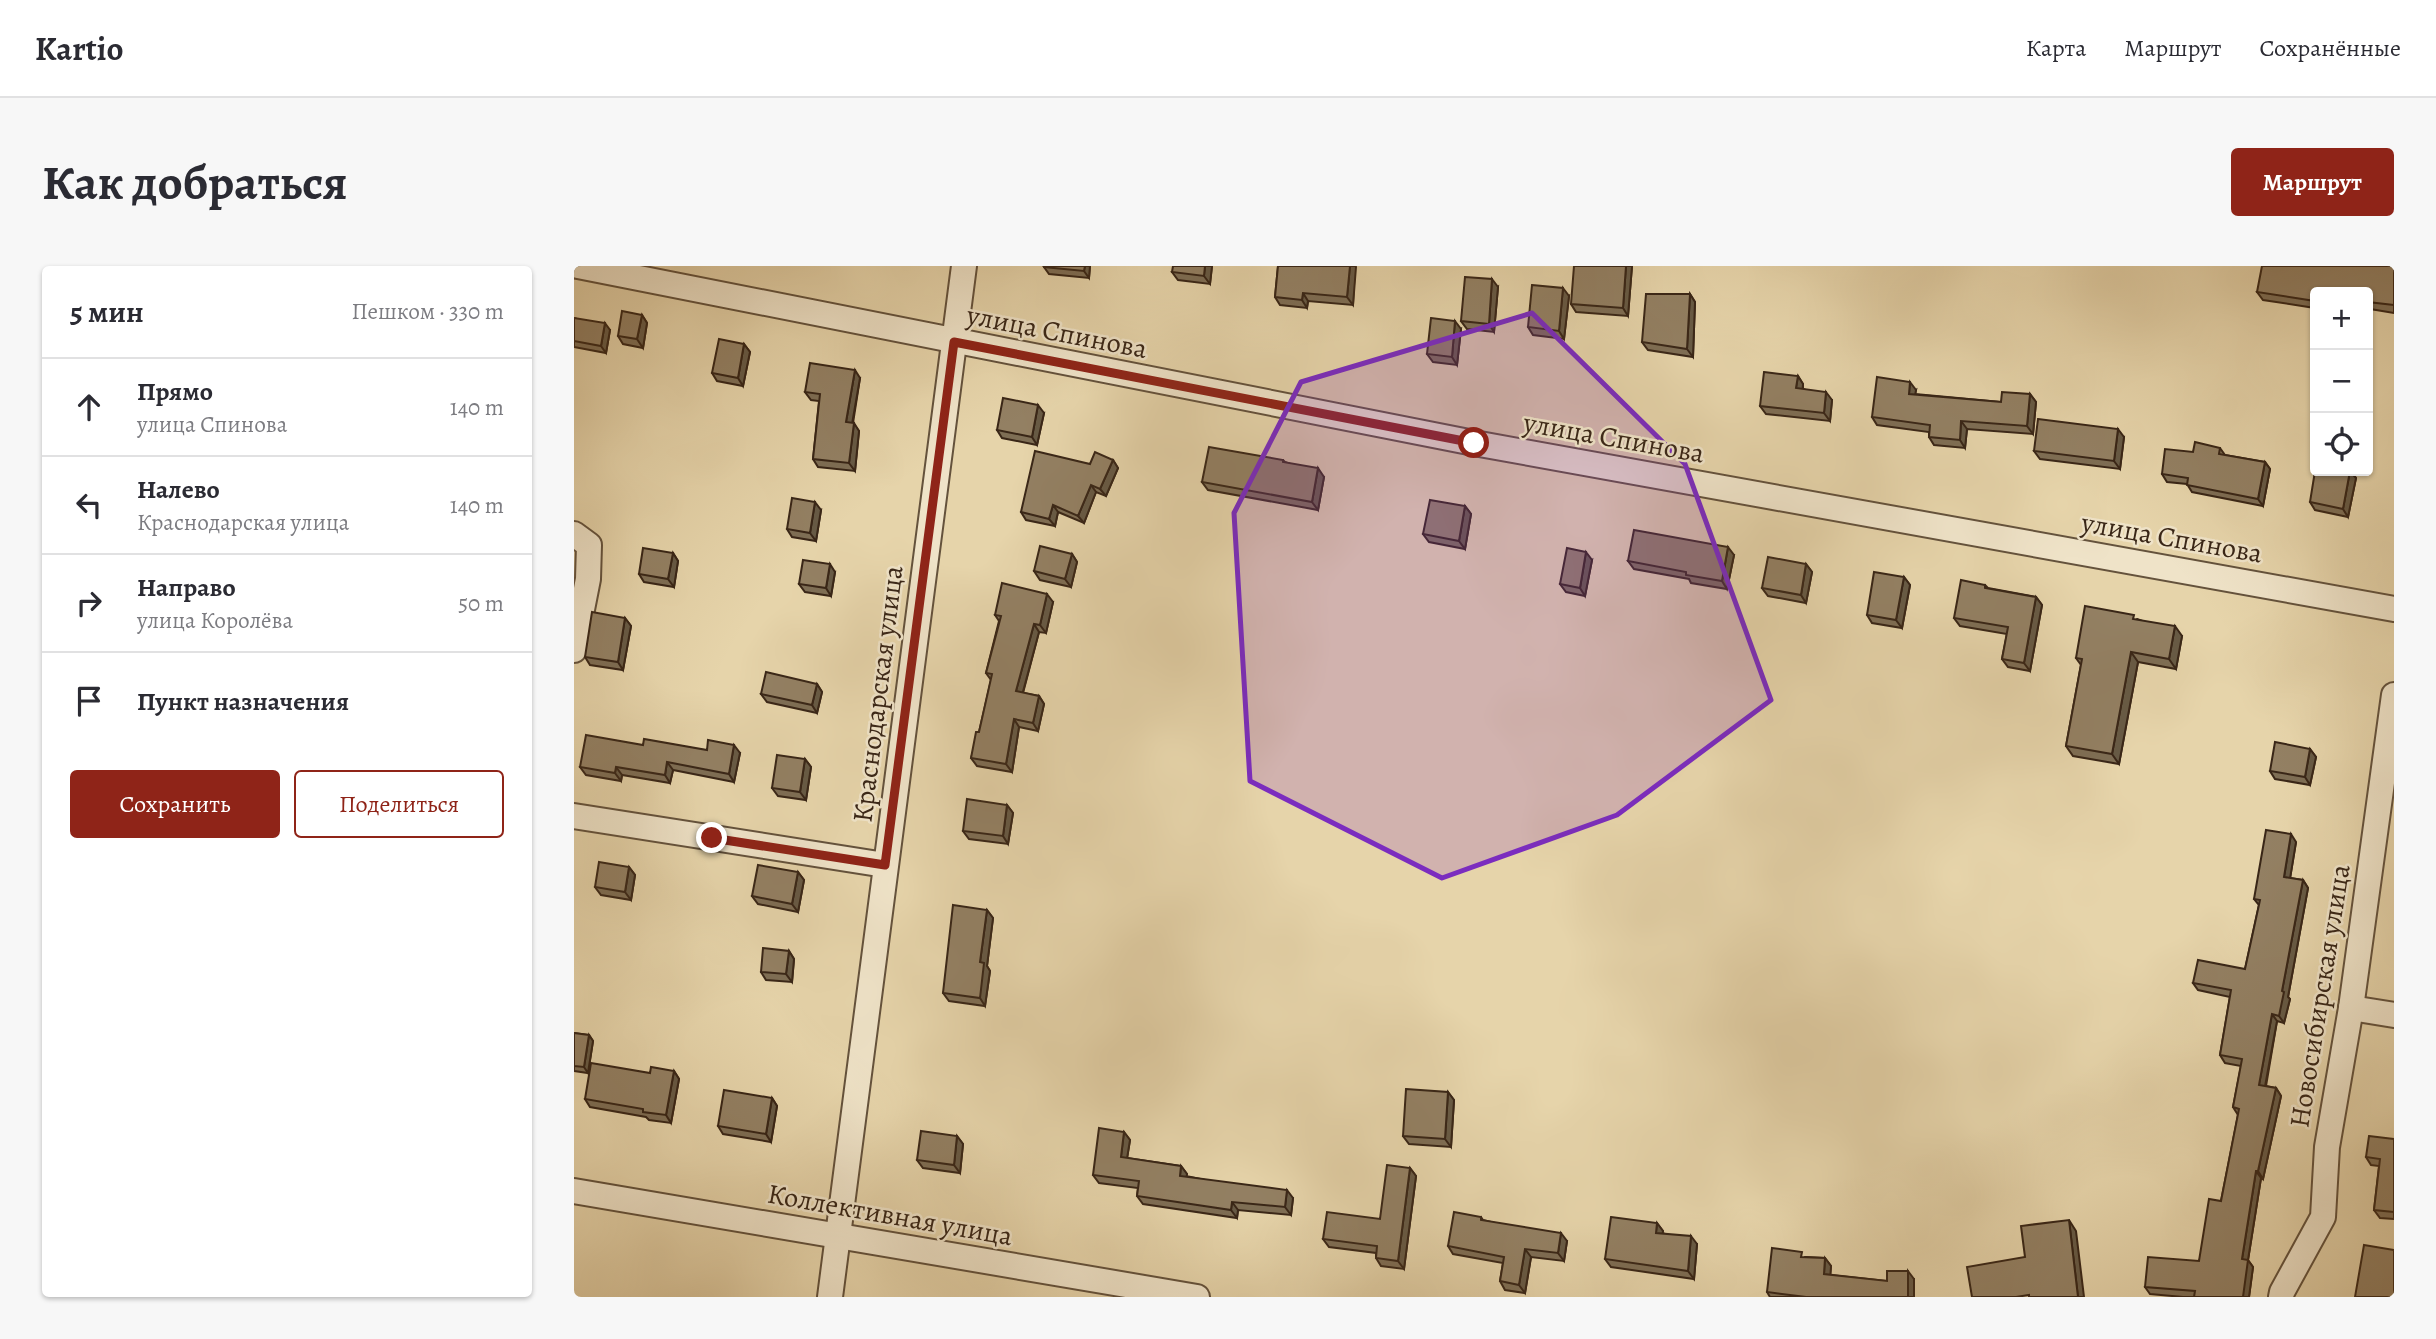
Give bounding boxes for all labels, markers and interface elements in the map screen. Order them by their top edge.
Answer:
text: Kartio [35,26,123,71]
text: Карта [2026,32,2086,64]
text: Маршрут [2124,32,2222,64]
text: Сохранённые [2260,32,2401,64]
button: Маршрут [2231,148,2394,216]
text: Как добраться [42,149,348,216]
map controls [2310,287,2373,476]
button: + [2310,287,2373,350]
text: 5 мин [70,292,144,332]
text: Пешком · 330 m [352,296,504,327]
street label: улица Спинова [963,296,1151,368]
button: − [2310,350,2373,413]
text: Прямо [137,374,213,409]
icon: ahead [70,388,108,426]
text: 140 m [450,392,504,423]
street label: улица Спинова [1520,403,1707,473]
text: улица Спинова [137,409,287,440]
button: locate [2310,413,2373,476]
route start [1458,427,1489,458]
text: Налево [137,472,220,507]
icon: left [70,486,108,524]
text: 140 m [450,490,504,521]
street label: улица Спинова [2078,503,2265,573]
text: Краснодарская улица [137,507,349,538]
street label: Краснодарская улица [843,563,913,825]
text: Направо [137,570,236,605]
icon: right [70,584,108,622]
text: 50 m [458,588,504,619]
text: улица Королёва [137,605,293,636]
icon: arrive [70,682,108,720]
text: Пункт назначения [137,684,349,719]
button: Сохранить [70,770,280,838]
button: Поделиться [294,770,504,838]
route end [696,822,727,853]
street label: Новосибирская улица [2280,862,2360,1130]
street label: Коллективная улица [764,1175,1016,1255]

